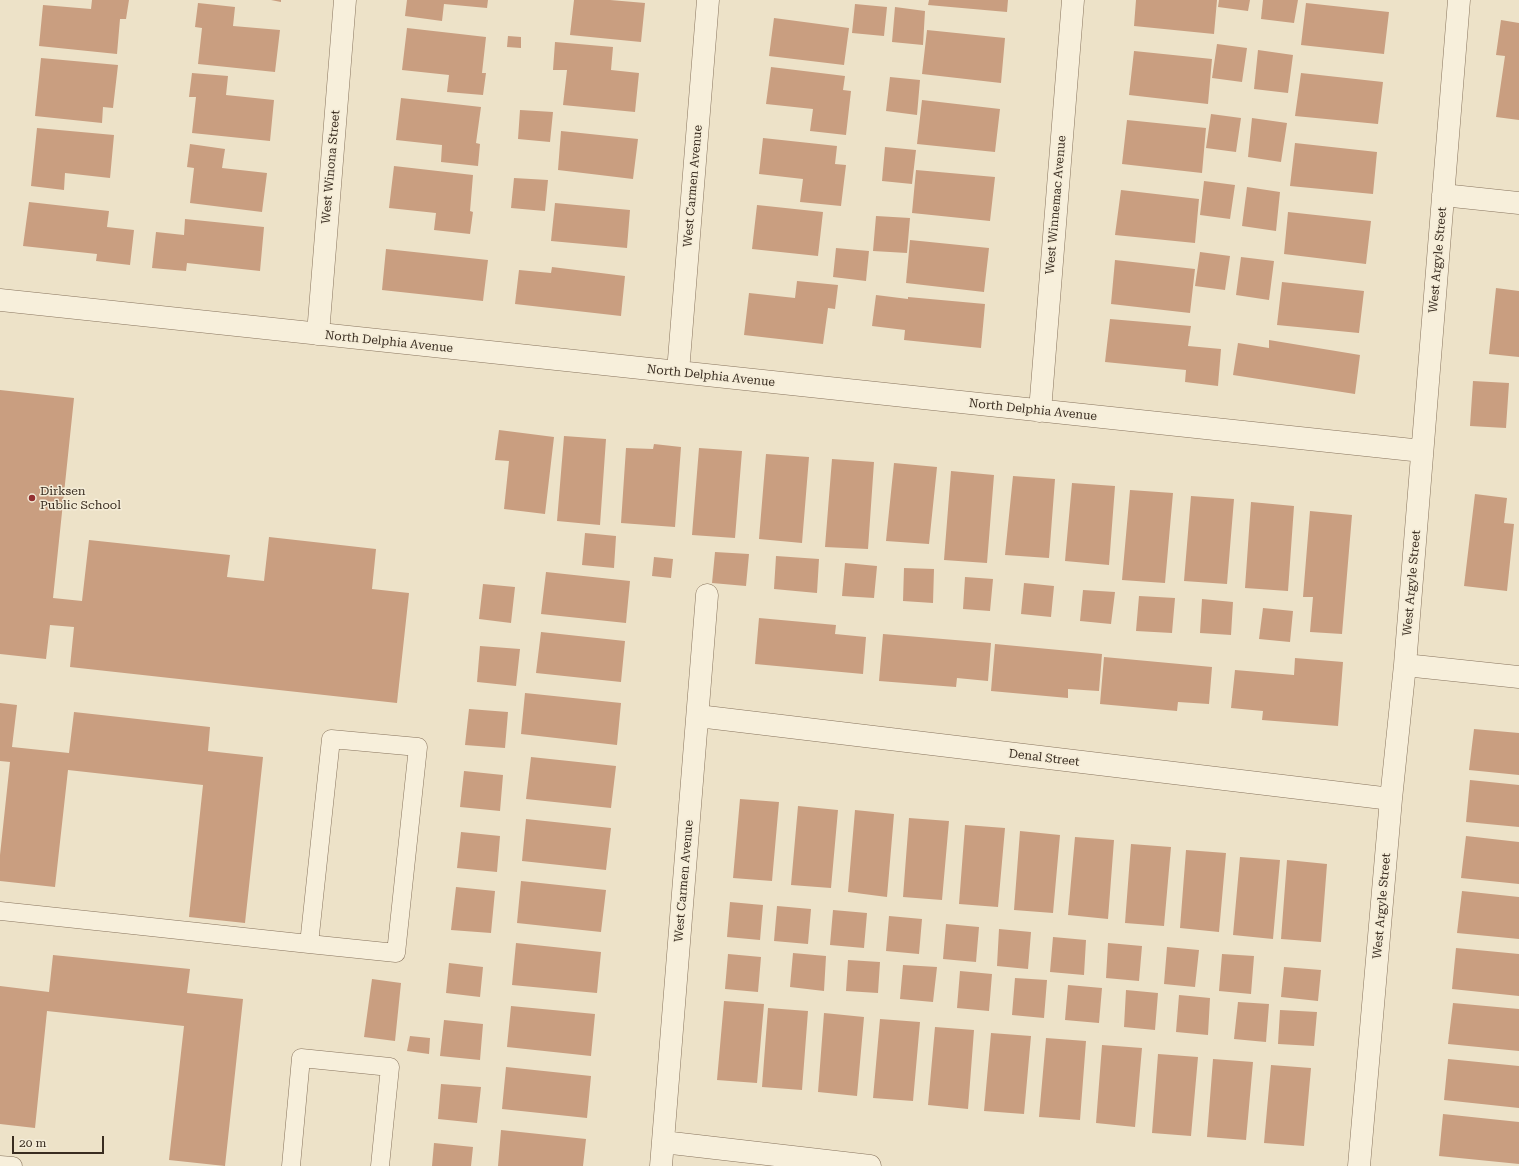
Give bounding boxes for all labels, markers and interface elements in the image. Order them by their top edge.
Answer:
street label: West Winona Street [319,109,343,225]
street label: West Carmen Avenue [680,124,706,248]
street label: West Winnemac Avenue [1043,135,1069,275]
street label: West Argyle Street [1426,206,1450,314]
street label: North Delphia Avenue [324,328,454,356]
street label: North Delphia Avenue [646,362,776,390]
street label: North Delphia Avenue [968,396,1098,424]
place label: Dirksen Public School [40,484,121,512]
marker: Dirksen Public School [27,493,37,503]
street label: West Argyle Street [1400,529,1424,637]
street label: Denal Street [1008,747,1080,769]
street label: West Carmen Avenue [671,819,697,943]
street label: West Argyle Street [1370,852,1394,960]
scale bar [14,1128,106,1154]
text: 20 m [19,1136,46,1150]

